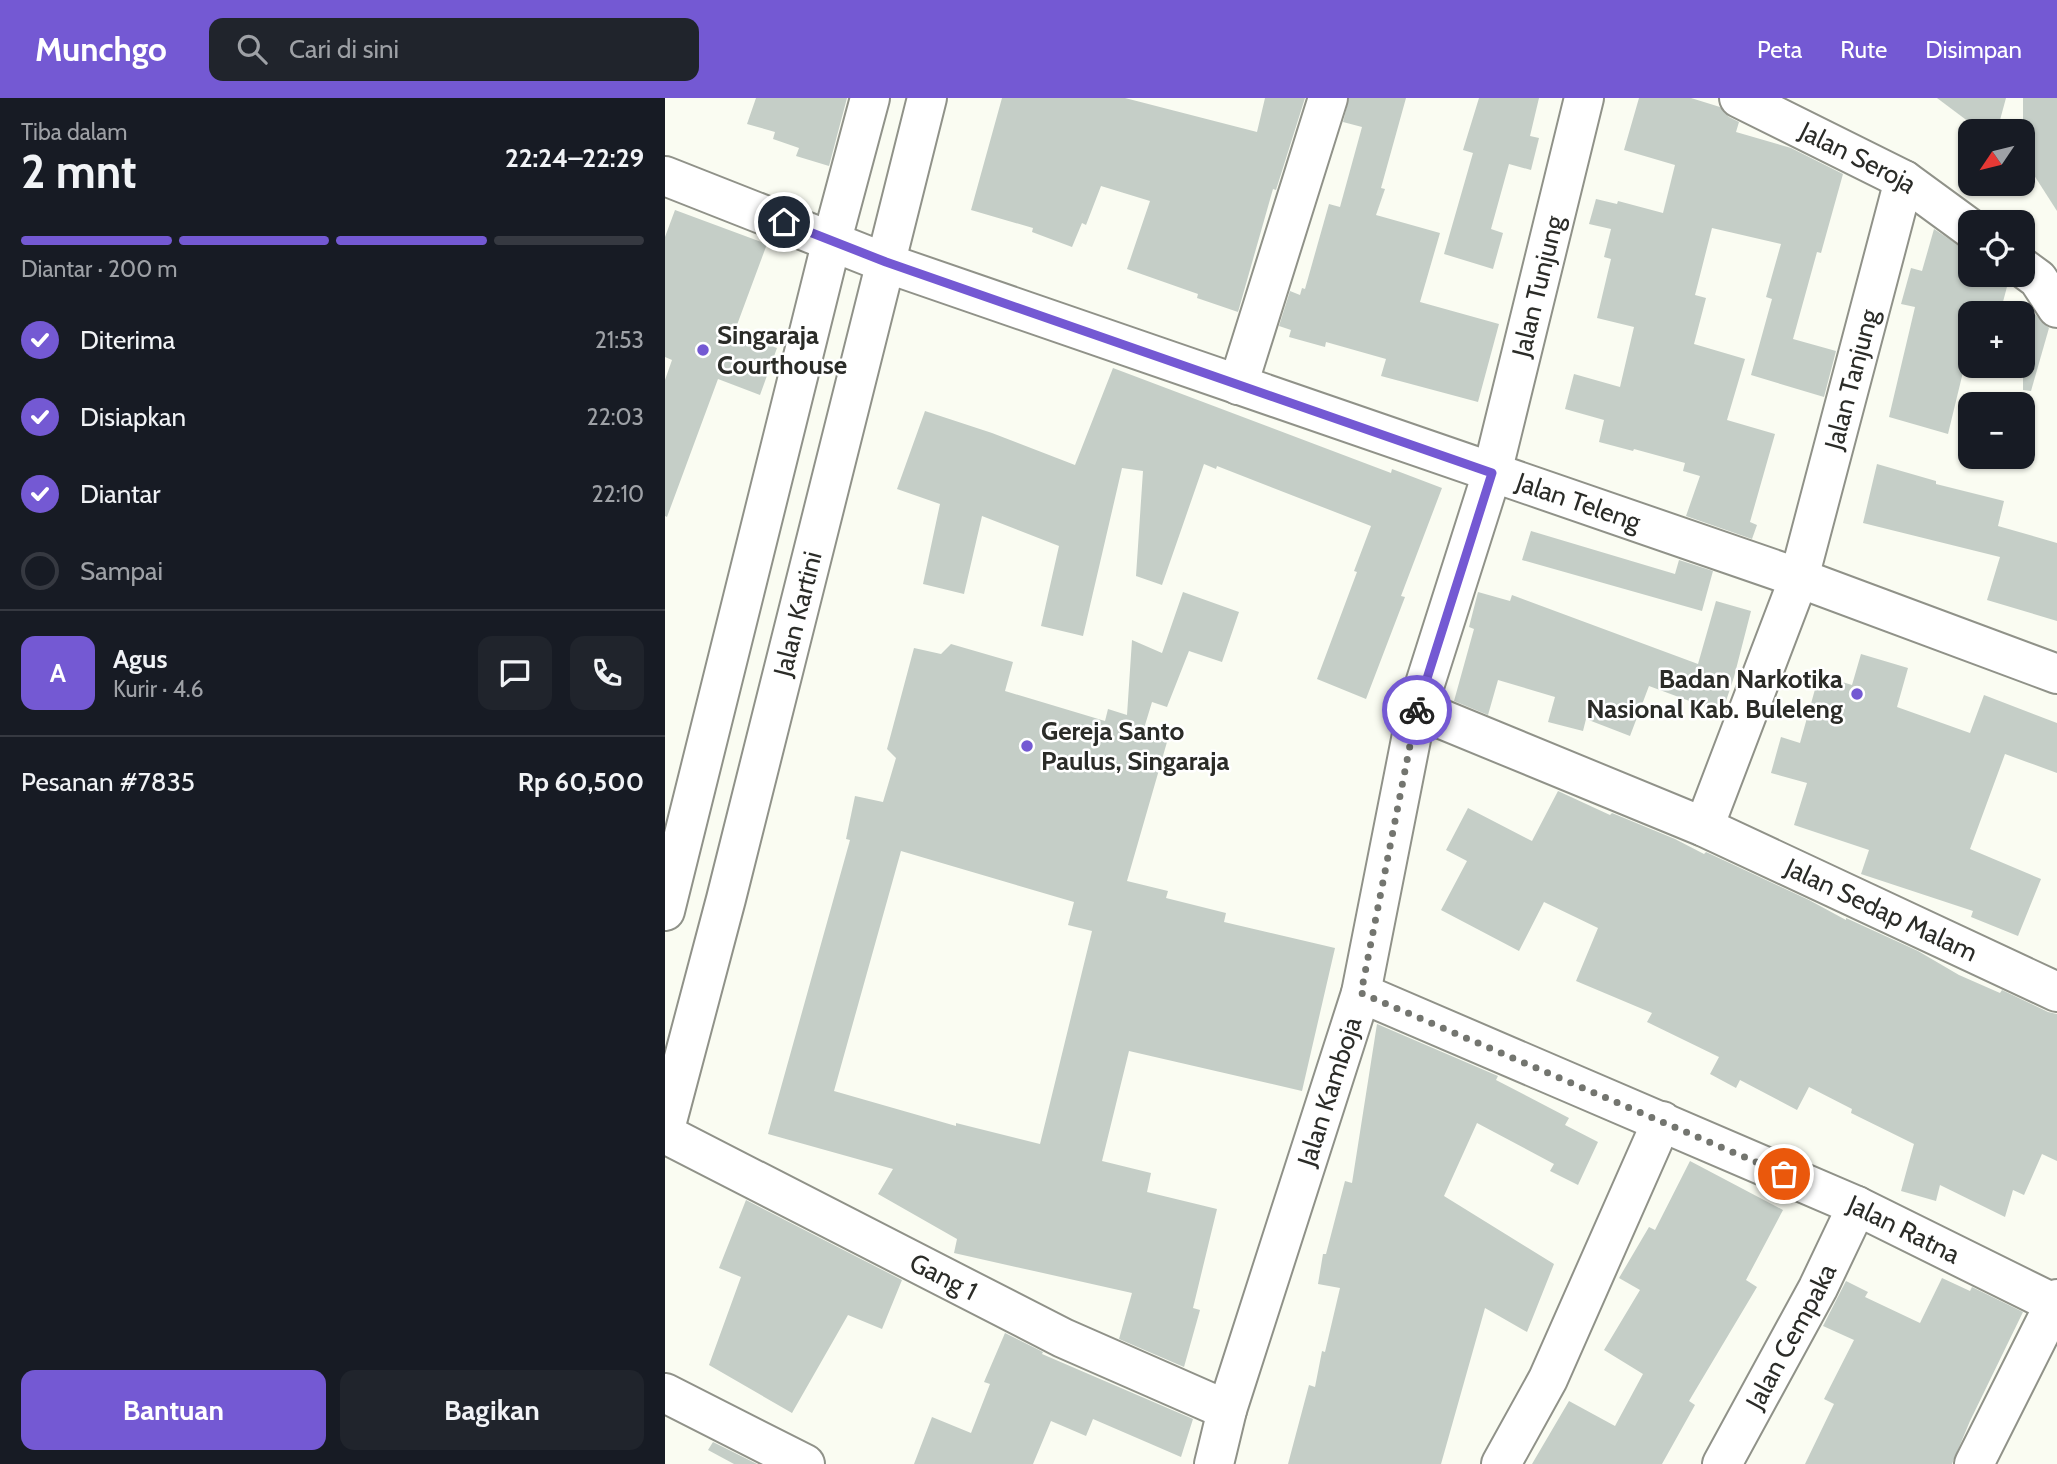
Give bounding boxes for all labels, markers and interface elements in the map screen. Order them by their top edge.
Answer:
search box [209,18,699,81]
text: Munchgo [35,29,167,69]
icon: search [233,30,271,68]
text: Cari di sini [289,33,399,65]
text: Peta [1757,35,1802,64]
text: Rute [1840,35,1887,64]
text: Disimpan [1925,35,2022,64]
street label: Jalan Seroja [1793,114,1924,200]
text: Tiba dalam [21,118,127,146]
north arrow [1958,119,2035,196]
map controls [1958,119,2035,469]
text: 22:24–22:29 [505,142,644,174]
text: 2 mnt [21,144,137,200]
pin [754,192,814,252]
icon: home [765,203,803,241]
button: locate [1958,210,2035,287]
street label: Jalan Tunjung [1505,211,1571,361]
text: Diantar · 200 m [21,255,178,283]
button: + [1958,301,2035,378]
street label: Jalan Tanjung [1817,305,1886,454]
place label: Singaraja Courthouse [717,319,847,381]
icon: check [21,321,59,359]
text: Diterima [80,324,175,356]
text: 21:53 [595,326,644,354]
marker: Singaraja Courthouse [695,342,711,358]
button: − [1958,392,2035,469]
icon: check [21,398,59,436]
text: Disiapkan [80,401,186,433]
text: 22:03 [587,403,644,431]
street label: Jalan Teleng [1511,465,1646,539]
icon: check [21,475,59,513]
text: Diantar [80,478,161,510]
text: 22:10 [592,480,644,508]
street label: Jalan Kartini [766,548,829,681]
text: Sampai [80,555,163,587]
button: chat [478,636,552,710]
button: phone [570,636,644,710]
text: Agus [113,643,167,675]
text: A [50,657,66,689]
place label: Badan Narkotika Nasional Kab. Buleleng [1586,663,1843,725]
text: Kurir · 4.6 [113,675,204,703]
courier [1382,675,1452,745]
marker: Badan Narkotika Nasional Kab. Buleleng [1849,686,1865,702]
icon: bike [1398,691,1436,729]
place label: Gereja Santo Paulus, Singaraja [1041,715,1229,777]
marker: Gereja Santo Paulus, Singaraja [1019,738,1035,754]
text: Pesanan #7835 [21,766,195,798]
text: Rp 60,500 [518,766,644,798]
street label: Jalan Sedap Malam [1779,851,1983,969]
street label: Jalan Kamboja [1290,1013,1368,1171]
pin [1754,1144,1814,1204]
icon: bag [1765,1155,1803,1193]
street label: Jalan Ratna [1842,1188,1966,1271]
street label: Gang 1 [904,1246,983,1307]
street label: Jalan Cempaka [1738,1258,1843,1416]
button: Bantuan [21,1370,326,1450]
button: Bagikan [340,1370,644,1450]

